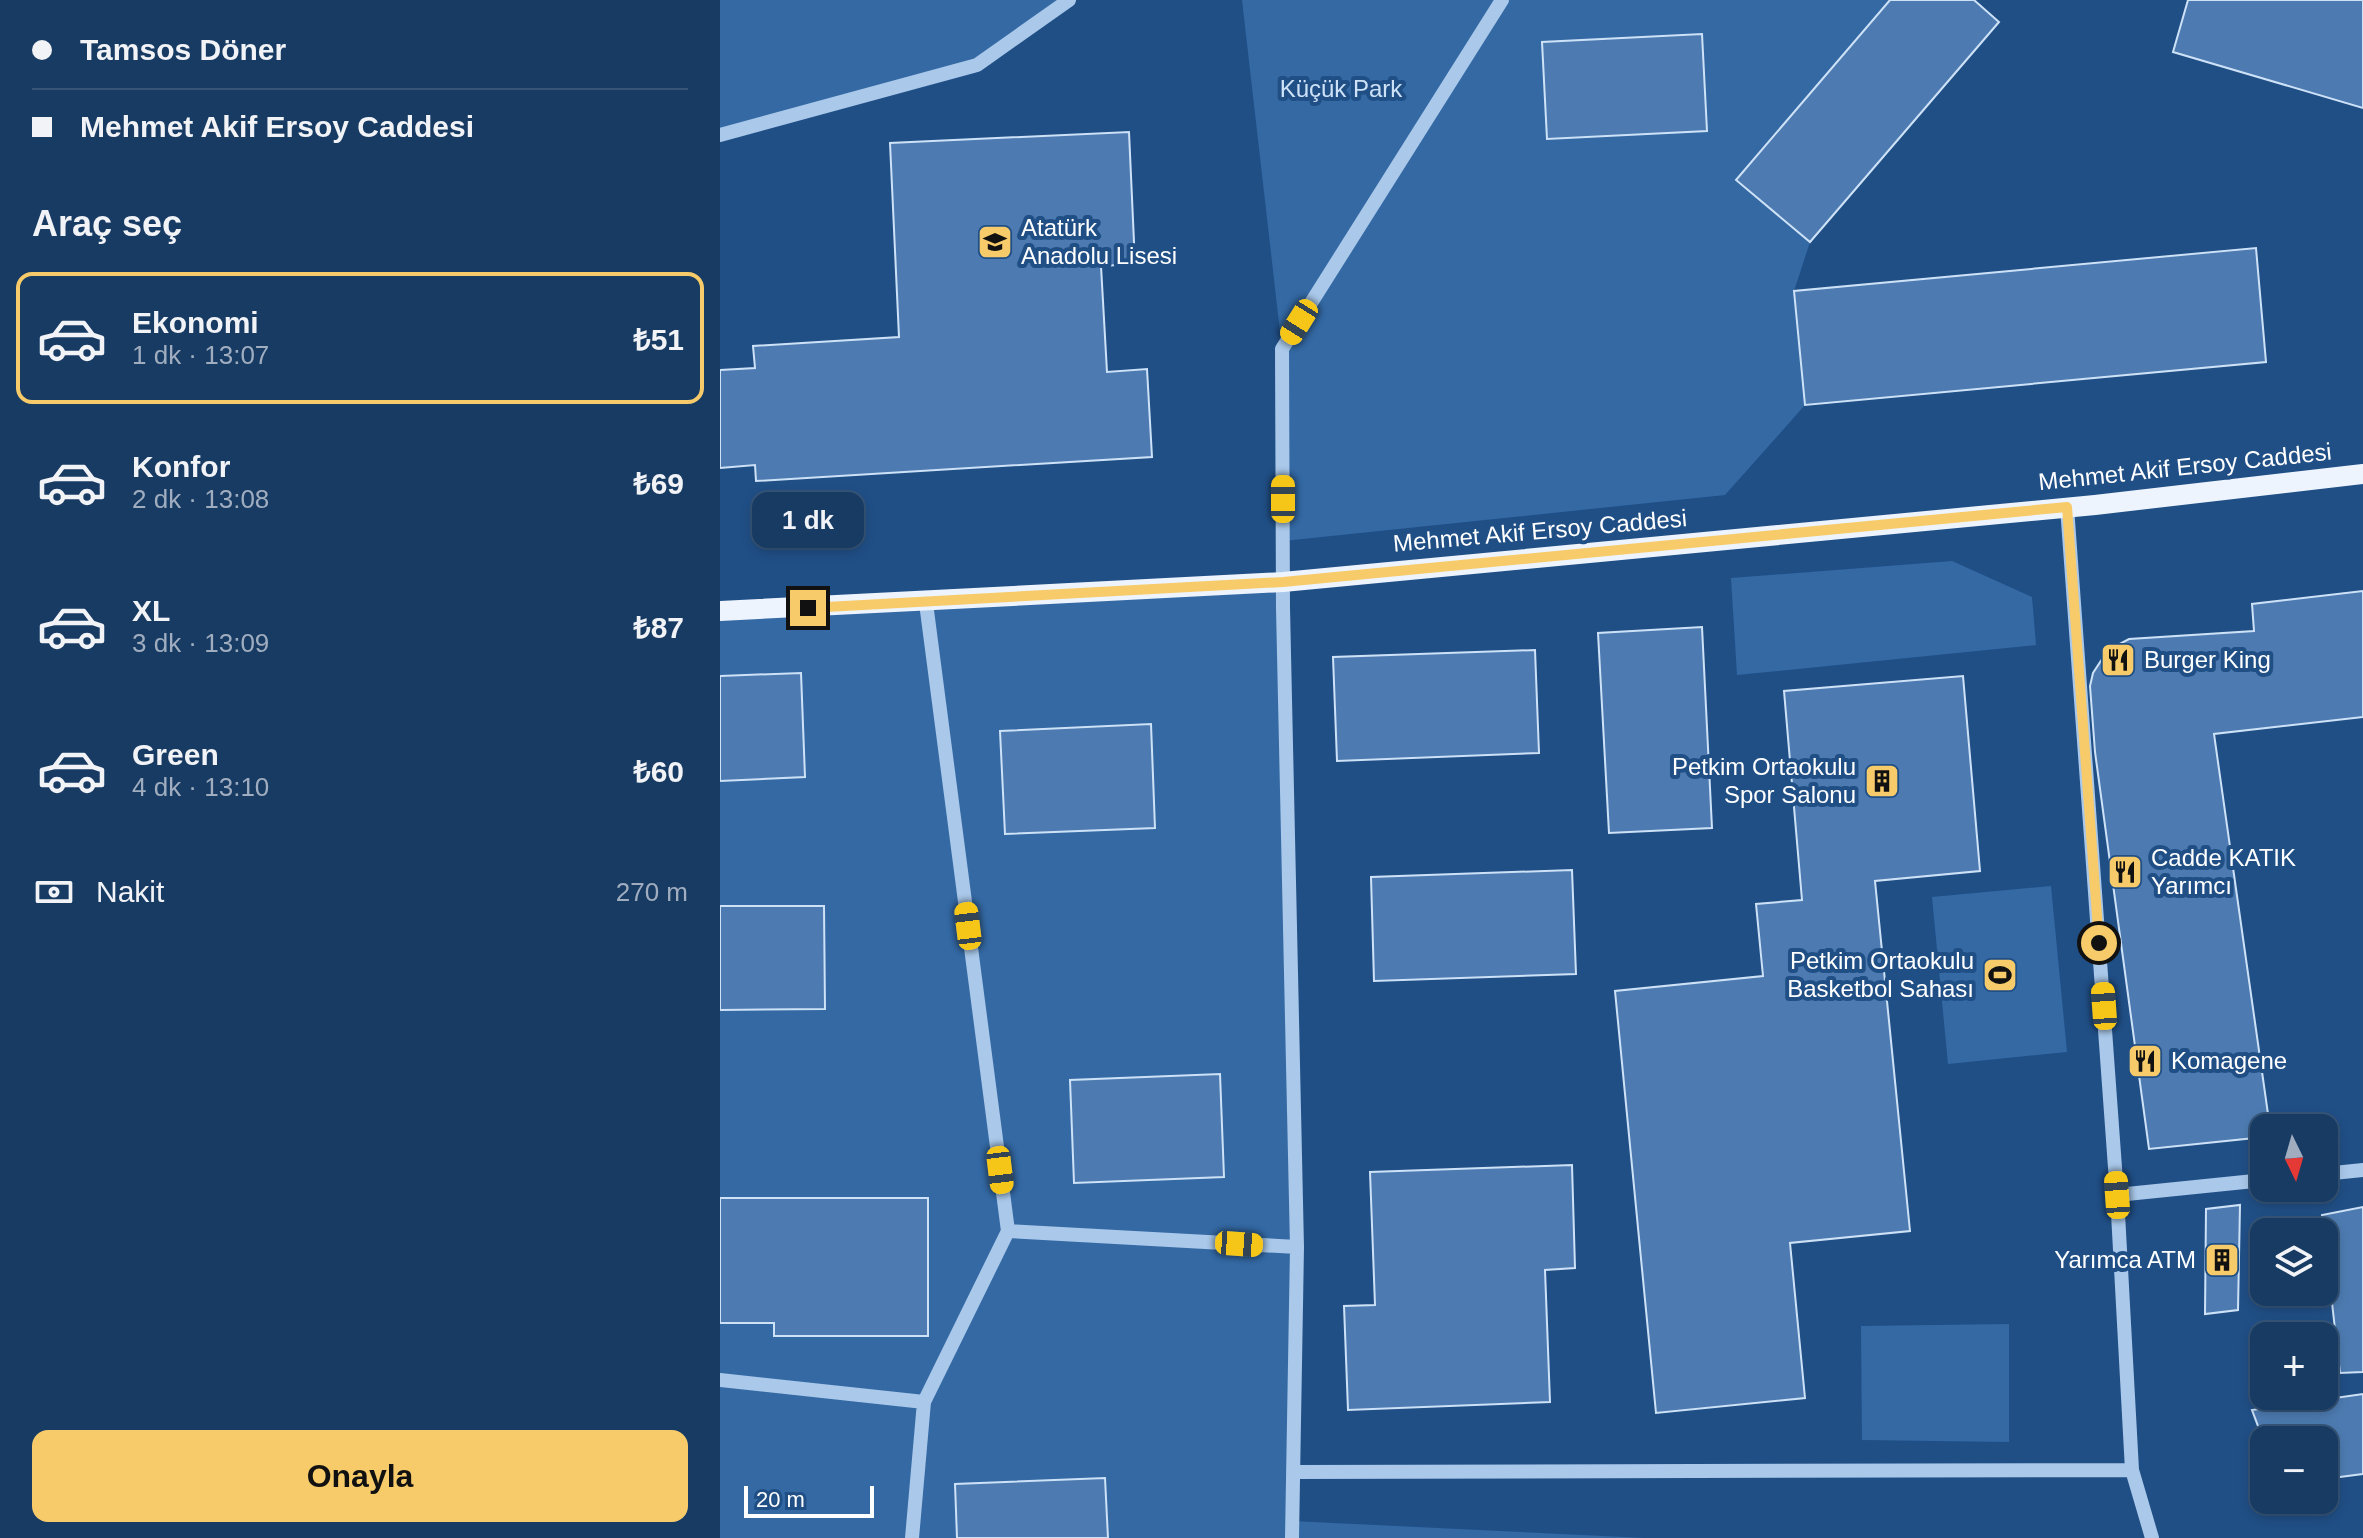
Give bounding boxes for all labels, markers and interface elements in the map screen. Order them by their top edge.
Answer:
text: Tamsos Döner [80,33,286,66]
park label: Küçük Park [1280,75,1403,102]
text: Mehmet Akif Ersoy Caddesi [80,110,474,143]
text: Araç seç [32,203,182,244]
place label: Atatürk Anadolu Lisesi [1021,214,1177,269]
school or university icon: Atatürk Anadolu Lisesi [976,223,1014,261]
car [1276,295,1322,349]
icon: car [36,302,108,374]
text: Ekonomi [132,306,259,339]
text: ₺51 [633,323,684,356]
text: 1 dk · 13:07 [132,340,269,370]
street label: Mehmet Akif Ersoy Caddesi [2037,438,2333,495]
icon: car [36,446,108,518]
text: Konfor [132,450,230,483]
text: ₺69 [633,467,684,500]
car [1271,475,1295,523]
text: 2 dk · 13:08 [132,484,269,514]
callout: 1 dk [752,492,864,548]
street label: Mehmet Akif Ersoy Caddesi [1392,504,1688,557]
text: 1 dk [782,505,834,535]
icon: car [36,590,108,662]
route end [790,590,826,626]
text: XL [132,594,170,627]
text: ₺87 [633,611,684,644]
text: 3 dk · 13:09 [132,628,269,658]
restaurant icon: Burger King [2099,641,2137,679]
place label: Burger King [2144,646,2271,673]
icon: car [36,734,108,806]
text: Green [132,738,219,771]
place label: Petkim Ortaokulu Spor Salonu [1672,753,1856,808]
text: ₺60 [633,755,684,788]
building icon: Petkim Ortaokulu Spor Salonu [1863,762,1901,800]
text: 4 dk · 13:10 [132,772,269,802]
place label: Cadde KATIK Yarımcı [2151,844,2296,899]
restaurant icon: Cadde KATIK Yarımcı [2106,853,2144,891]
icon: cash [32,870,76,914]
text: Nakit [96,875,164,908]
text: 270 m [616,877,688,907]
car [953,901,983,951]
route start [2081,925,2117,961]
place label: Petkim Ortaokulu Basketbol Sahası [1787,947,1974,1002]
sports icon: Petkim Ortaokulu Basketbol Sahası [1981,956,2019,994]
car [2090,981,2118,1031]
restaurant icon: Komagene [2126,1042,2164,1080]
place label: Komagene [2171,1047,2287,1074]
north arrow [2250,1114,2338,1202]
map controls [2250,1114,2338,1514]
car [985,1145,1015,1195]
car [2103,1170,2131,1220]
button: layers [2250,1218,2338,1306]
car [1214,1230,1264,1258]
building icon: Yarımca ATM [2203,1241,2241,1279]
place label: Yarımca ATM [2054,1246,2196,1273]
button: + [2250,1322,2338,1410]
button: − [2250,1426,2338,1514]
button: Onayla [32,1430,688,1522]
scale bar [744,1482,874,1518]
text: 20 m [756,1487,805,1512]

